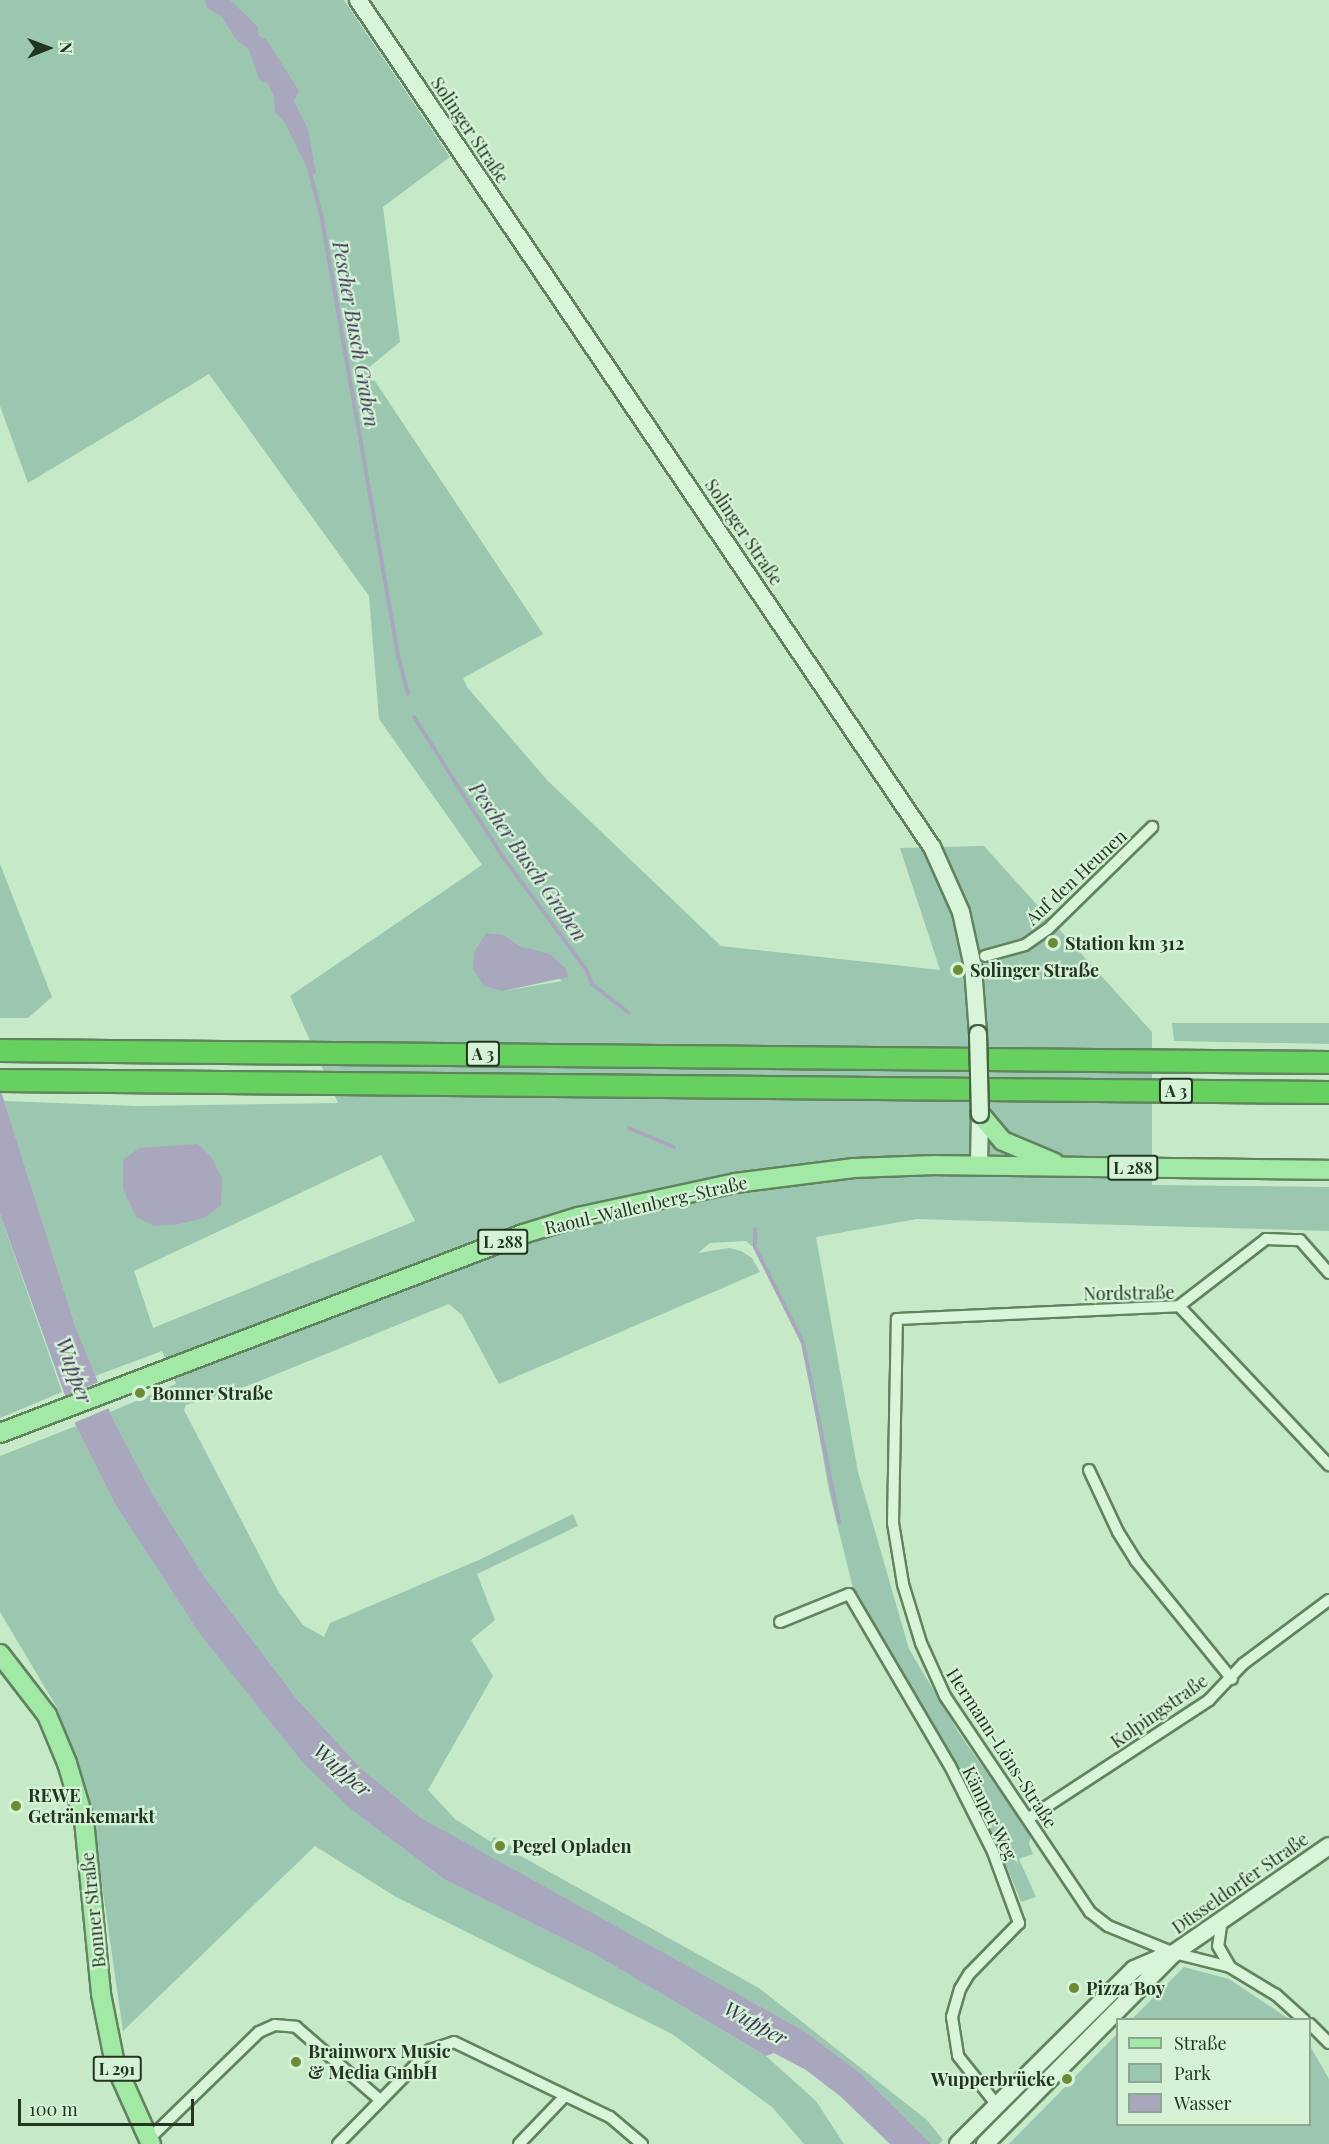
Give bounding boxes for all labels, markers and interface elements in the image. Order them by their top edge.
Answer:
north arrow [18,18,78,78]
text: N [56,42,77,54]
street label: Solinger Straße [426,73,514,187]
water label: Pescher Busch Graben [329,239,385,429]
street label: Solinger Straße [700,475,788,589]
water label: Pescher Busch Graben [465,777,593,945]
street label: Auf den Heunen [1021,825,1131,929]
place label: Station km 312 [1065,932,1185,954]
marker: Station km 312 [1046,936,1060,950]
place label: Solinger Straße [970,959,1099,981]
marker: Solinger Straße [951,963,965,977]
road number: A 3 [465,1041,501,1067]
road number: A 3 [1158,1078,1194,1104]
road number: L 288 [1106,1155,1160,1181]
street label: Raoul-Wallenberg-Straße [542,1171,750,1239]
road number: L 288 [476,1229,530,1255]
street label: Nordstraße [1083,1281,1175,1305]
water label: Wupper [52,1334,98,1406]
place label: Bonner Straße [152,1382,273,1404]
marker: Bonner Straße [133,1386,147,1400]
street label: Hermann-Löns-Straße [942,1664,1062,1832]
street label: Kolpingstraße [1106,1670,1212,1752]
water label: Wupper [309,1738,377,1800]
street label: Kämper Weg [958,1762,1022,1864]
place label: REWE Getränkemarkt [28,1785,155,1828]
marker: REWE Getränkemarkt [9,1799,23,1813]
street label: Düsseldorfer Straße [1168,1828,1312,1938]
place label: Pegel Opladen [512,1835,632,1857]
marker: Pegel Opladen [493,1839,507,1853]
street label: Bonner Straße [76,1851,110,1969]
place label: Pizza Boy [1086,1977,1165,1999]
marker: Pizza Boy [1067,1981,1081,1995]
water label: Wupper [720,1995,792,2049]
legend [1116,2018,1311,2126]
text: Straße [1174,2031,1227,2055]
place label: Brainworx Music & Media GmbH [308,2041,451,2084]
marker: Brainworx Music & Media GmbH [289,2055,303,2069]
road number: L 291 [92,2056,142,2082]
text: Park [1174,2061,1211,2085]
place label: Wupperbrücke [931,2068,1055,2090]
marker: Wupperbrücke [1060,2072,1074,2086]
scale bar [21,2087,196,2125]
text: Wasser [1174,2091,1232,2115]
text: 100 m [29,2097,78,2121]

